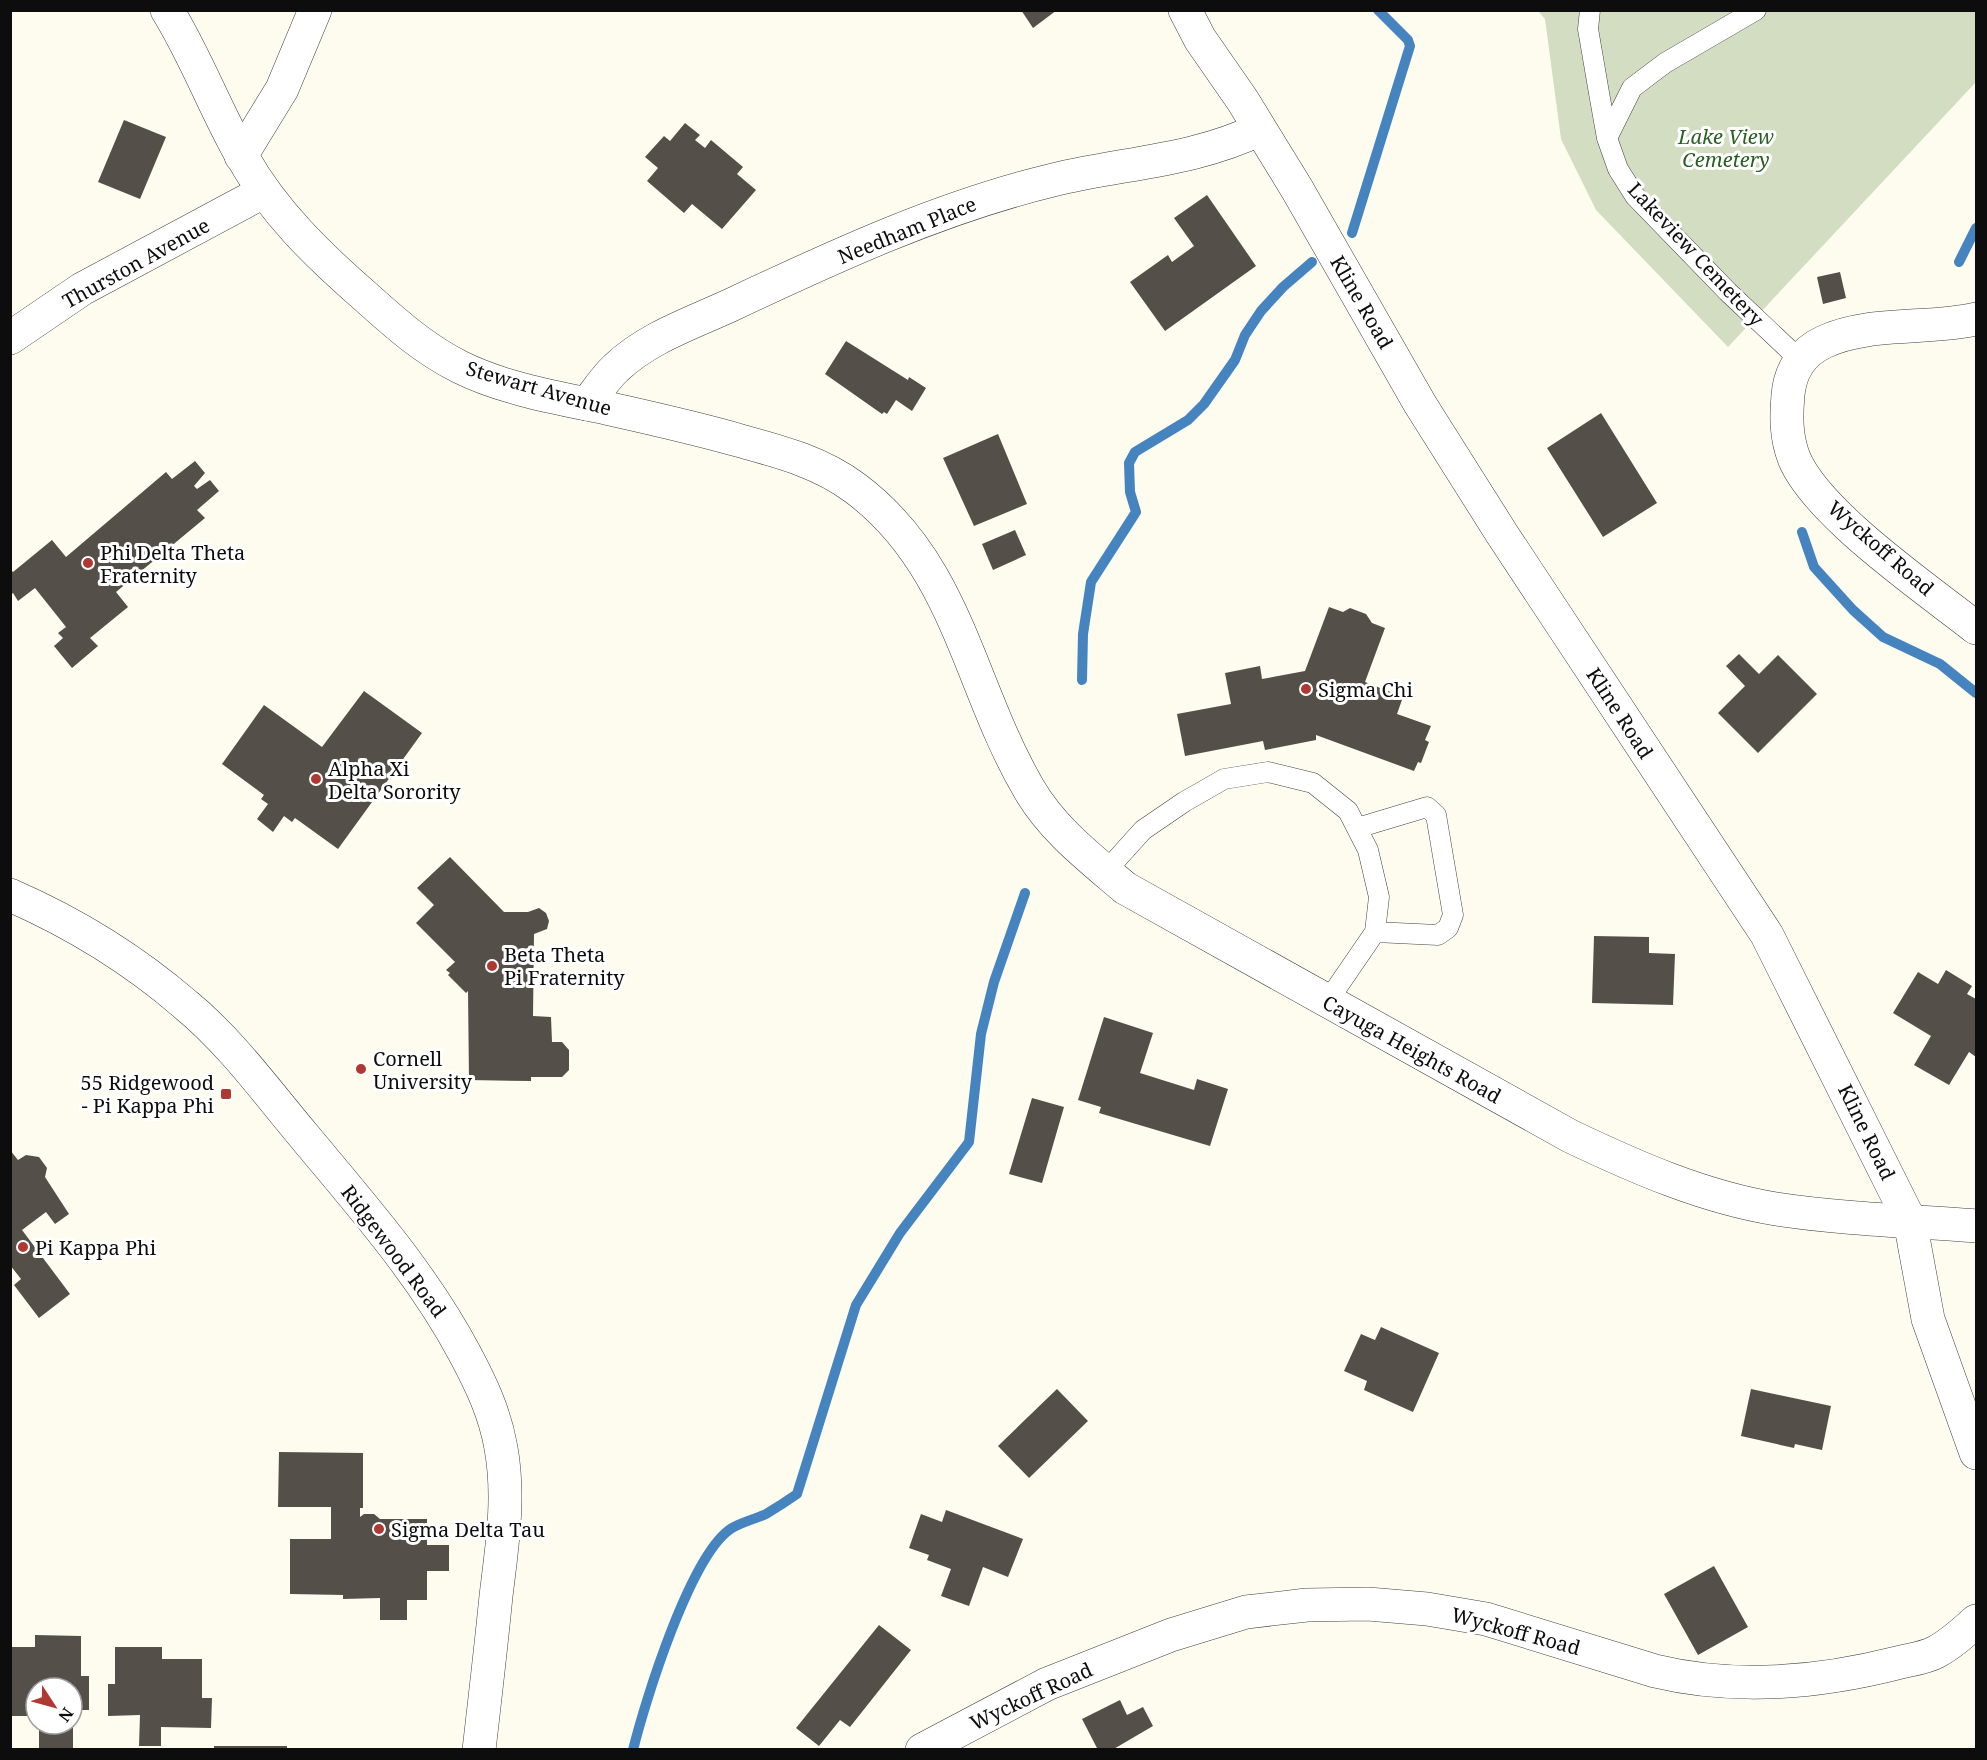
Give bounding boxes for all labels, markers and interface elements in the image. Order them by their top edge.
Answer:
park label: Lake View Cemetery [1677,123,1774,173]
street label: Lakeview Cemetery [1622,176,1770,332]
street label: Needham Place [834,190,980,270]
street label: Thurston Avenue [58,211,214,315]
street label: Kline Road [1324,250,1400,354]
street label: Stewart Avenue [463,354,615,422]
street label: Wyckoff Road [1822,494,1940,602]
place label: Phi Delta Theta Fraternity [100,539,245,589]
marker: Phi Delta Theta Fraternity [81,556,95,570]
street label: Kline Road [1580,662,1660,764]
place label: Sigma Chi [1318,676,1413,703]
marker: Sigma Chi [1299,682,1313,696]
place label: Alpha Xi Delta Sorority [328,755,461,805]
marker: Alpha Xi Delta Sorority [309,772,323,786]
place label: Beta Theta Pi Fraternity [504,941,625,991]
marker: Beta Theta Pi Fraternity [485,959,499,973]
street label: Cayuga Heights Road [1318,989,1506,1109]
place label: Cornell University [373,1045,473,1095]
marker: Cornell University [354,1062,368,1076]
place label: 55 Ridgewood - Pi Kappa Phi [81,1069,215,1119]
street label: Kline Road [1832,1080,1902,1184]
marker: 55 Ridgewood - Pi Kappa Phi [219,1087,233,1101]
street label: Ridgewood Road [335,1179,453,1323]
place label: Pi Kappa Phi [35,1234,157,1261]
marker: Pi Kappa Phi [16,1240,30,1254]
place label: Sigma Delta Tau [391,1516,545,1543]
marker: Sigma Delta Tau [372,1522,386,1536]
street label: Wyckoff Road [1449,1601,1583,1661]
street label: Wyckoff Road [965,1656,1097,1736]
north arrow [24,1676,84,1736]
text: N [53,1703,79,1727]

